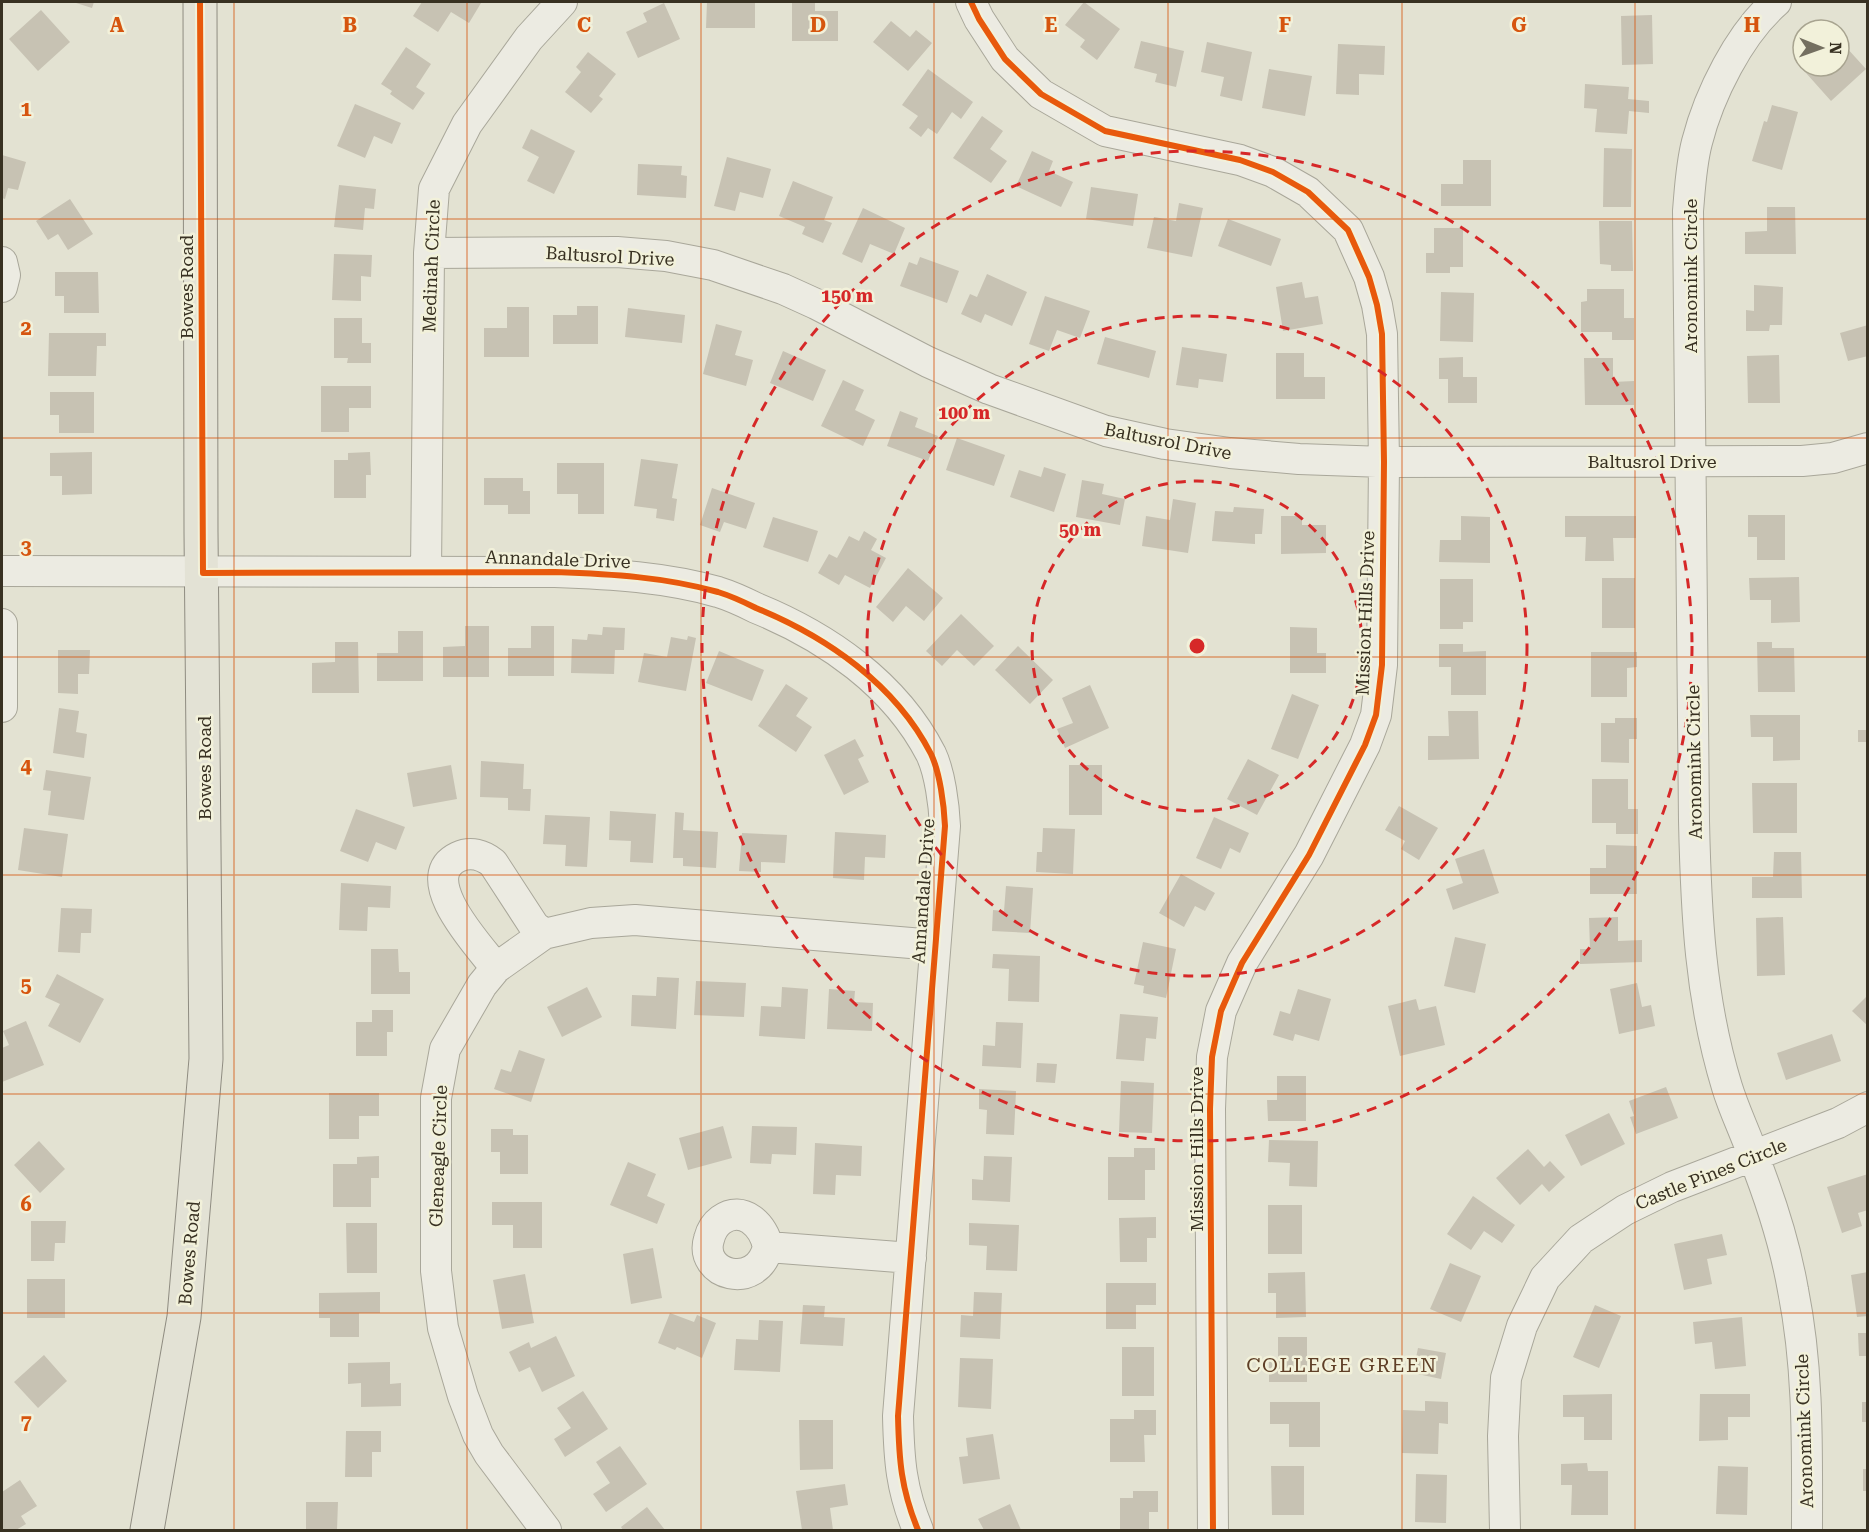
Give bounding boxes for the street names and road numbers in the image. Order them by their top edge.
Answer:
street label: Medinah Circle [418,199,444,333]
street label: Aronomink Circle [1680,199,1701,353]
street label: Bowes Road [176,234,197,339]
street label: Baltusrol Drive [545,242,675,270]
street label: Baltusrol Drive [1103,418,1234,464]
street label: Baltusrol Drive [1587,451,1717,472]
street label: Mission Hills Drive [1352,530,1378,696]
street label: Annandale Drive [485,546,631,572]
street label: Aronomink Circle [1682,684,1706,839]
street label: Bowes Road [194,715,215,820]
street label: Annandale Drive [907,818,939,964]
street label: Mission Hills Drive [1186,1066,1207,1231]
street label: Gleneagle Circle [425,1084,451,1227]
street label: Castle Pines Circle [1632,1134,1790,1214]
street label: Bowes Road [174,1200,204,1306]
street label: Aronomink Circle [1791,1353,1817,1509]

